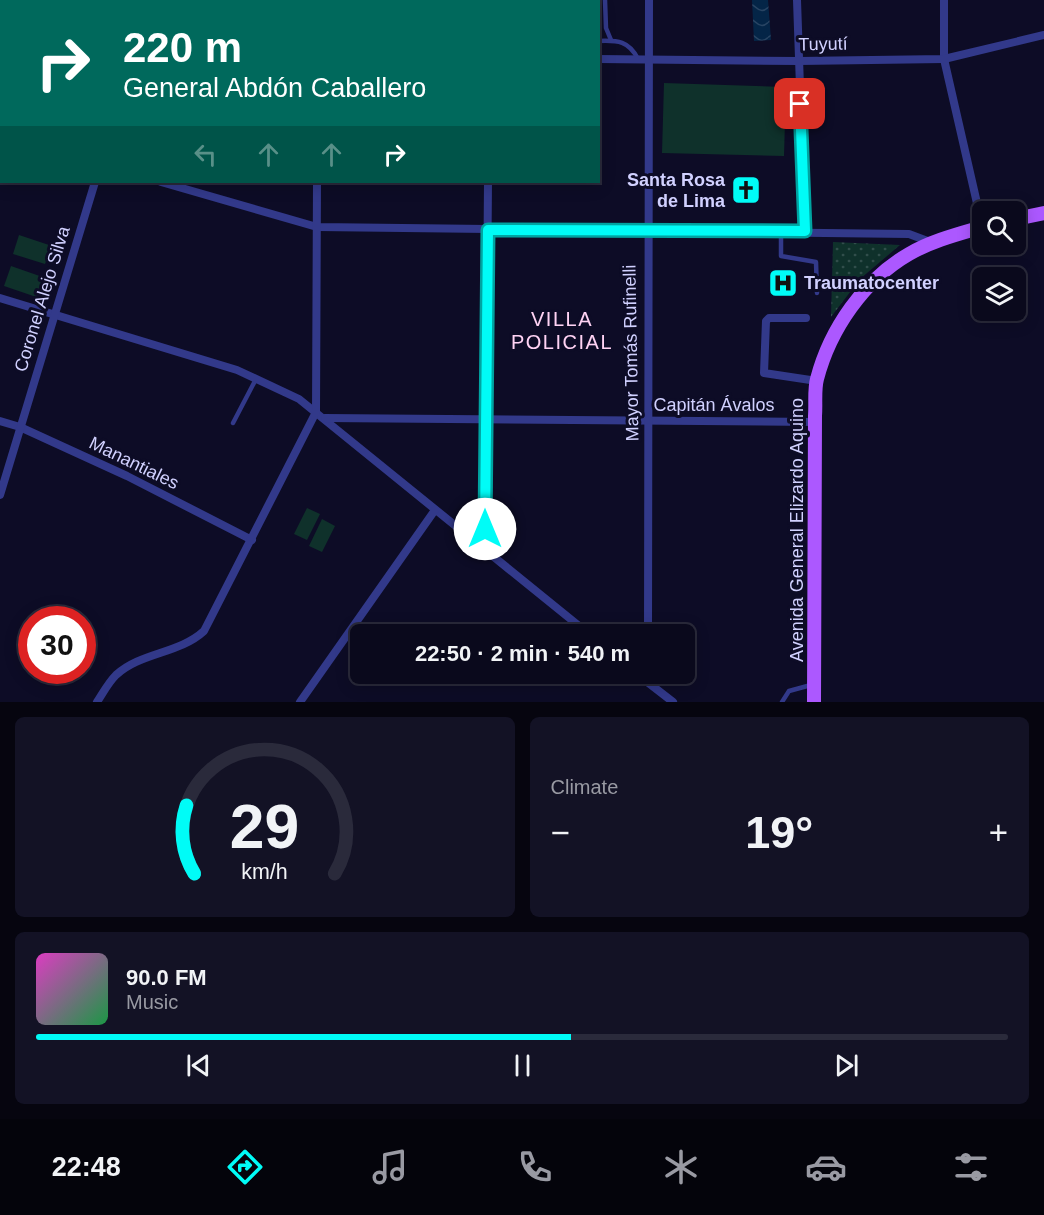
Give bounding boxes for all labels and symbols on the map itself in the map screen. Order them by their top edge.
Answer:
street label: Tuyutí [798,34,848,54]
pin [774,78,825,129]
place label: Santa Rosa de Lima [627,170,726,211]
church icon: Santa Rosa de Lima [730,174,762,206]
street label: Coronel Alejo Silva [10,223,74,374]
street label: Mayor Tomás Rufinelli [619,264,643,442]
hospital icon: Traumatocenter [767,267,799,299]
place label: Traumatocenter [804,273,939,293]
district label: VILLA POLICIAL [511,308,613,353]
street label: Capitán Ávalos [653,395,775,415]
street label: Avenida General Elizardo Aquino [787,398,807,662]
street label: Manantiales [86,433,182,493]
position arrow [453,497,517,561]
speed limit sign: 30 [18,606,96,684]

